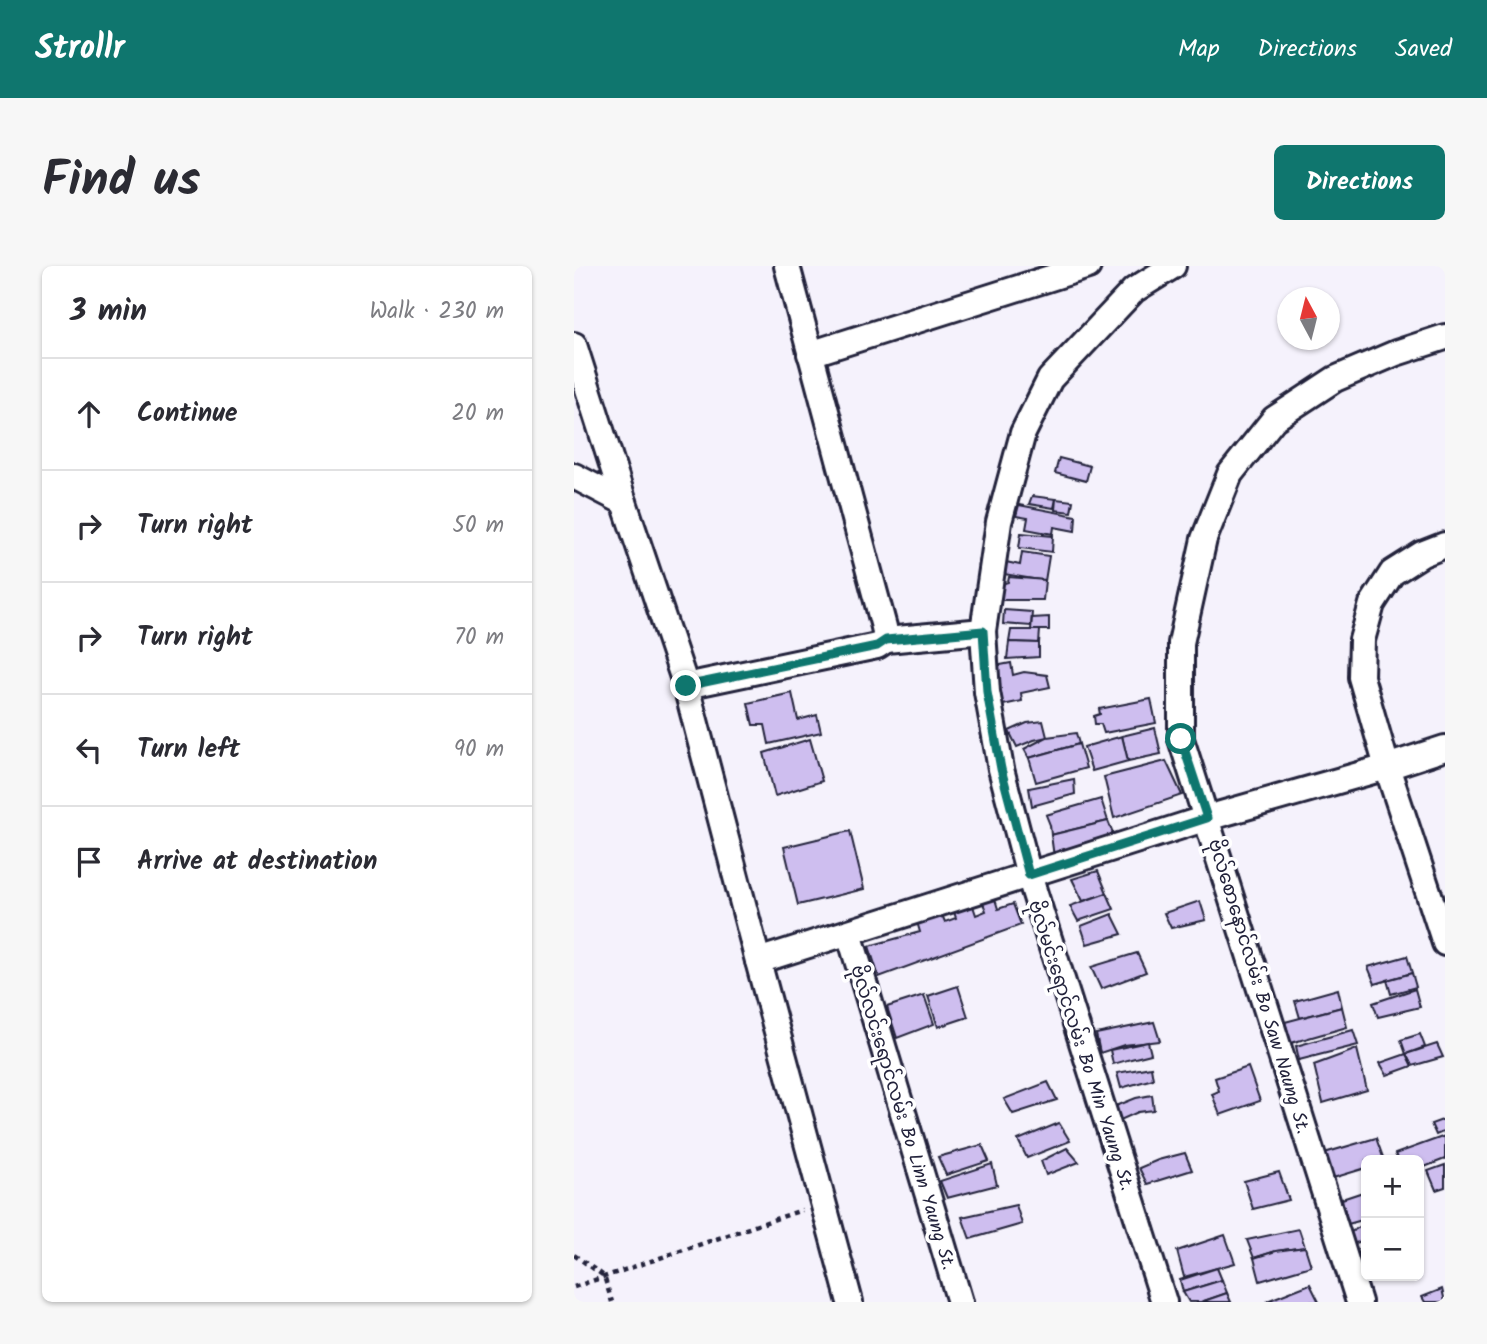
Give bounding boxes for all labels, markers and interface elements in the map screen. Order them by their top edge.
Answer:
text: Strollr [35,23,125,76]
text: Map [1178,30,1220,69]
text: Directions [1258,30,1357,69]
text: Saved [1395,30,1452,69]
text: Find us [42,143,200,221]
button: Directions [1274,145,1445,220]
north arrow [1277,287,1340,350]
text: 3 min [70,288,147,336]
text: Walk · 230 m [369,294,504,330]
text: Continue [137,393,238,435]
icon: ahead [70,395,108,433]
text: 20 m [452,396,504,432]
text: Turn right [137,505,253,547]
icon: right [70,507,108,545]
text: 50 m [453,508,504,544]
text: Turn right [137,617,253,659]
icon: right [70,619,108,657]
text: 70 m [454,620,504,656]
route end [670,670,701,701]
route start [1165,723,1196,754]
text: Turn left [137,729,240,771]
icon: left [70,731,108,769]
text: 90 m [454,732,504,768]
street label: ဗိုလ်စောနောင်လမ်း Bo Saw Naung St. [1199,835,1318,1138]
text: Arrive at destination [137,841,377,883]
icon: arrive [70,843,108,881]
street label: ဗိုလ်မင်းရောင်လမ်း Bo Min Yaung St. [1019,896,1142,1195]
street label: ဗိုလ်လင်းရောင်လမ်း Bo Linn Yaung St. [841,961,964,1274]
map controls [1361,1155,1424,1281]
button: + [1361,1155,1424,1218]
button: − [1361,1218,1424,1281]

